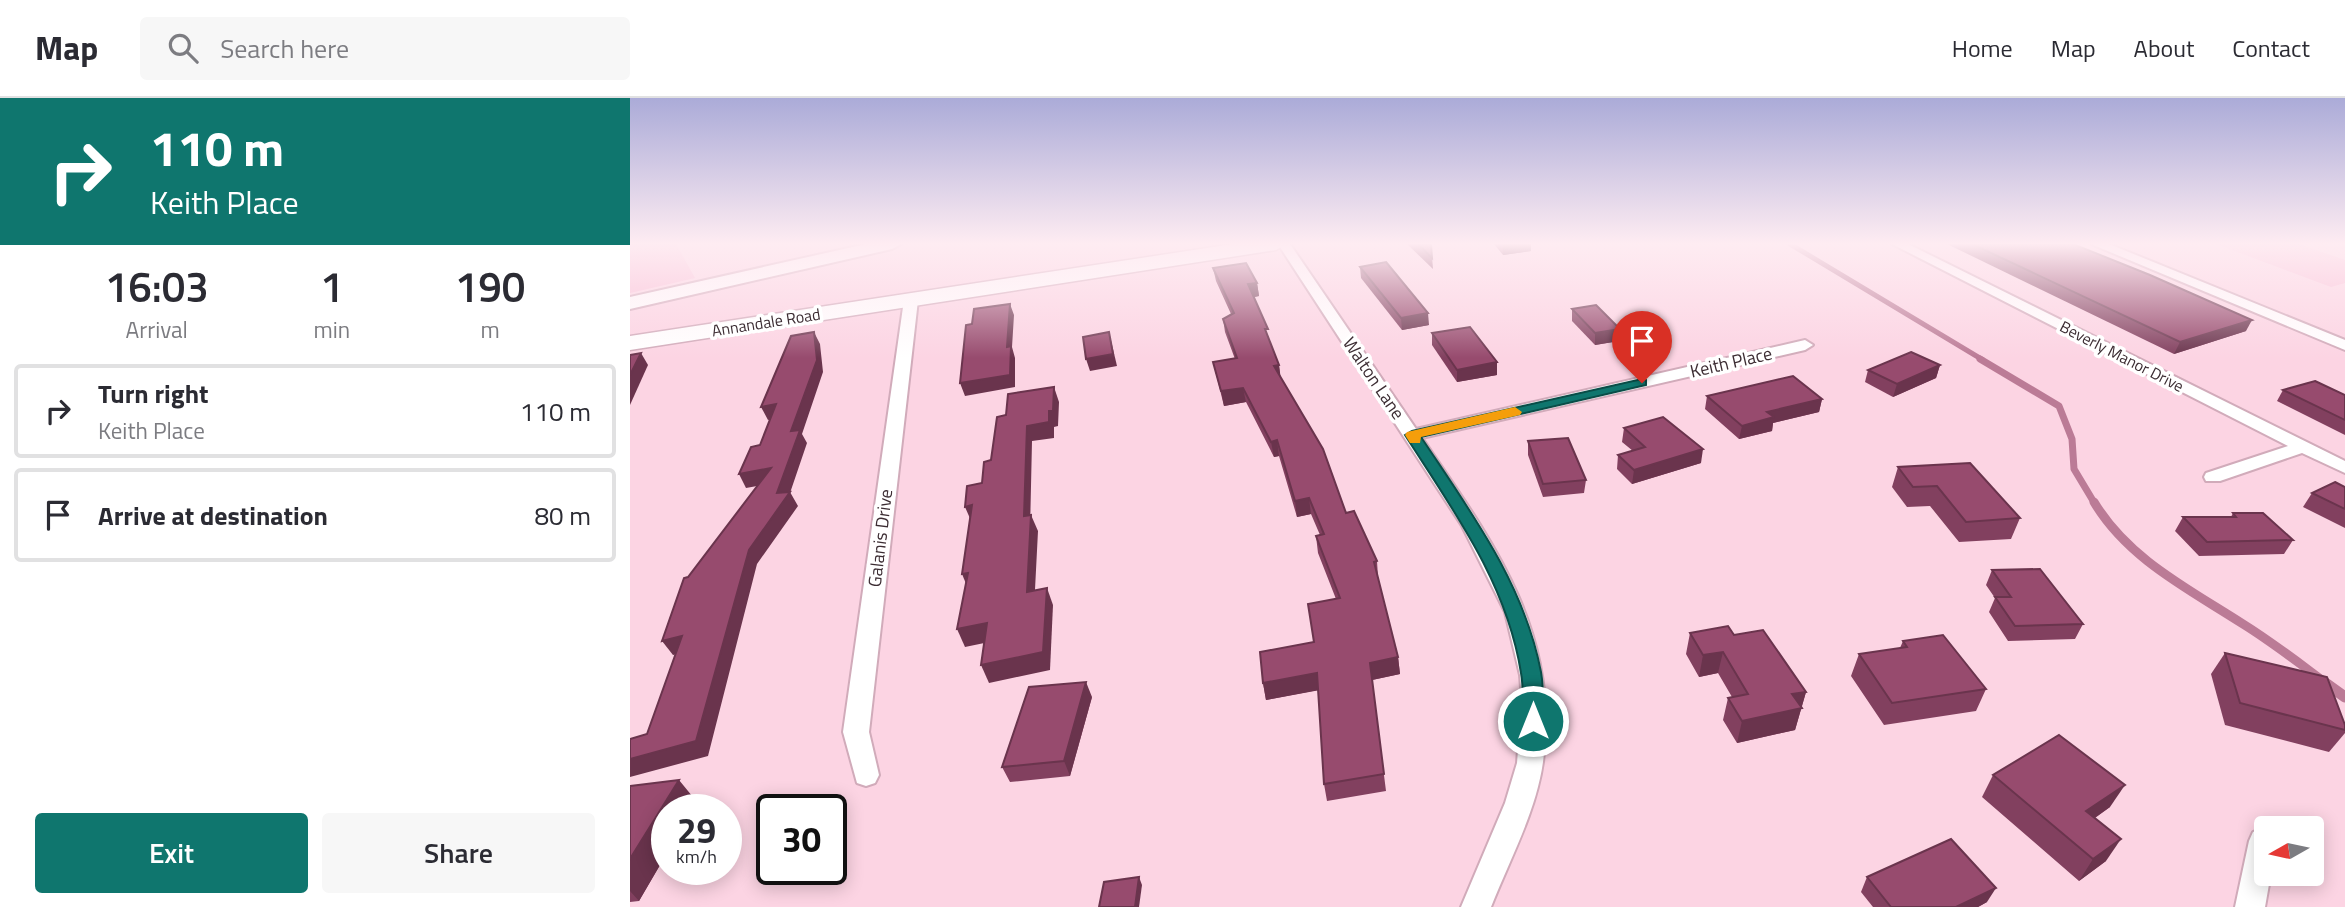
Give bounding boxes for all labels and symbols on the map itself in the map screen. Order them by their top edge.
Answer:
street label: Annandale Road [710,302,822,342]
pin [1612,311,1672,383]
street label: Beverly Manor Drive [2056,314,2188,398]
street label: Walton Lane [1336,331,1412,425]
street label: Keith Place [1687,339,1775,385]
street label: Galanis Drive [861,487,899,589]
position arrow [1496,684,1570,758]
speed limit sign: 30 [756,794,847,885]
north arrow [2254,816,2324,886]

